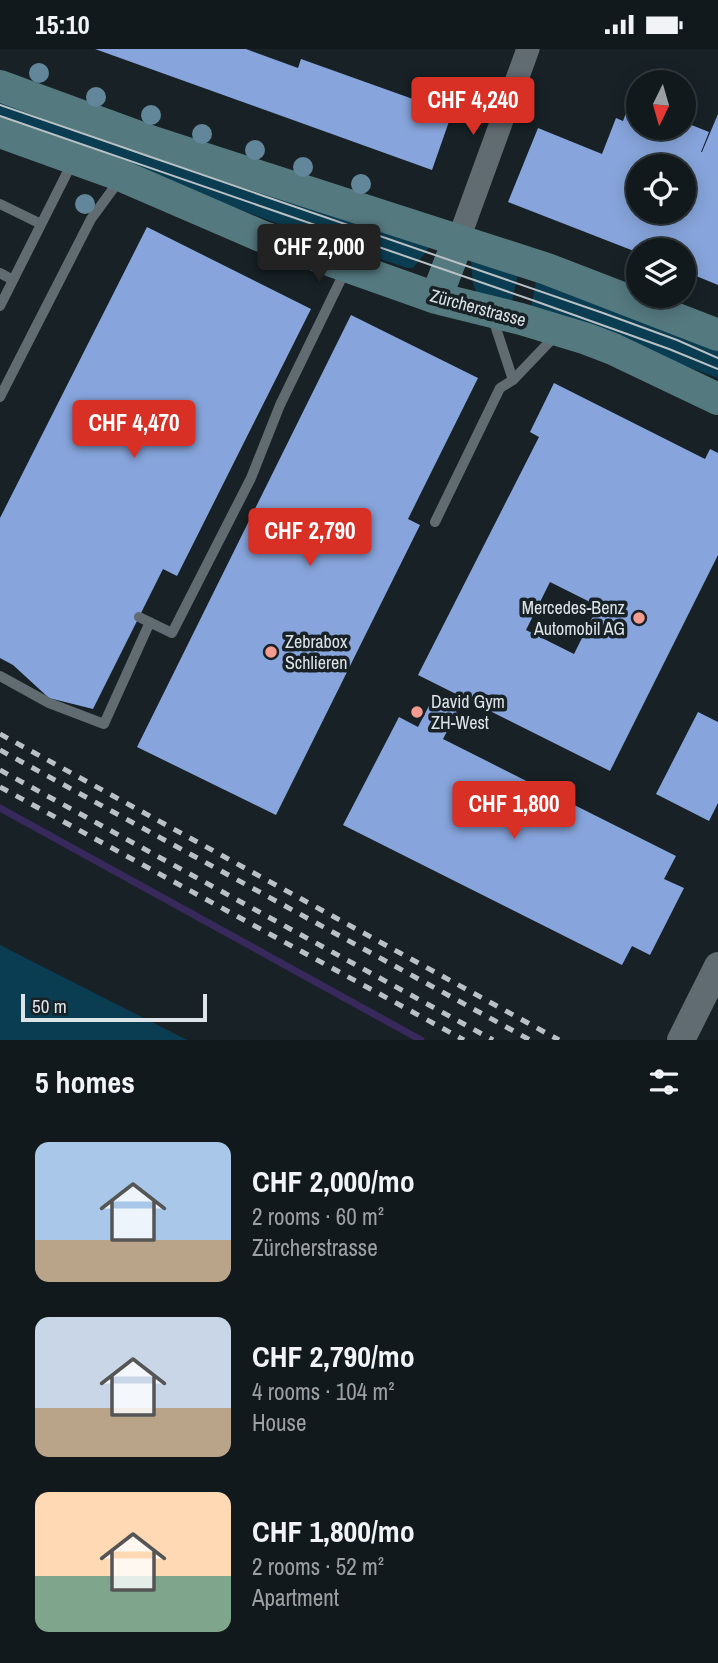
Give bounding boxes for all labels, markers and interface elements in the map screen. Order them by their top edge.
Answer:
text: 15:10 [35,7,90,42]
north arrow [626,70,696,140]
map controls [626,70,696,308]
pin: CHF 4,240 [393,77,553,137]
text: CHF 4,240 [427,84,519,115]
button: locate [626,154,696,224]
pin: CHF 2,000 [239,225,399,284]
text: CHF 2,000 [273,231,365,262]
button: layers [626,238,696,308]
street label: Zürcherstrasse [427,283,529,332]
pin: CHF 4,470 [54,401,214,460]
text: CHF 4,470 [88,407,180,438]
pin: CHF 2,790 [230,509,390,568]
text: CHF 2,790 [264,515,356,546]
place label: Mercedes-Benz Automobil AG [522,595,625,641]
marker: Mercedes-Benz Automobil AG [631,610,647,626]
place label: Zebrabox Schlieren [285,629,348,675]
marker: Zebrabox Schlieren [263,644,279,660]
place label: David Gym ZH-West [431,689,505,735]
marker: David Gym ZH-West [409,704,425,720]
pin: CHF 1,800 [434,781,594,841]
text: CHF 1,800 [468,788,560,819]
scale bar [21,991,206,1023]
text: 50 m [32,993,67,1019]
text: 5 homes [35,1062,135,1102]
icon: filters [645,1063,683,1101]
text: CHF 2,000/mo [252,1161,415,1201]
icon: home [91,1170,175,1254]
text: 2 rooms · 60 m² [252,1201,384,1232]
text: Zürcherstrasse [252,1232,378,1263]
text: CHF 2,790/mo [252,1336,415,1376]
icon: home [91,1345,175,1429]
text: 4 rooms · 104 m² [252,1376,395,1407]
text: House [252,1407,307,1438]
text: CHF 1,800/mo [252,1511,415,1551]
icon: home [91,1520,175,1604]
text: 2 rooms · 52 m² [252,1551,384,1582]
text: Apartment [252,1582,339,1613]

